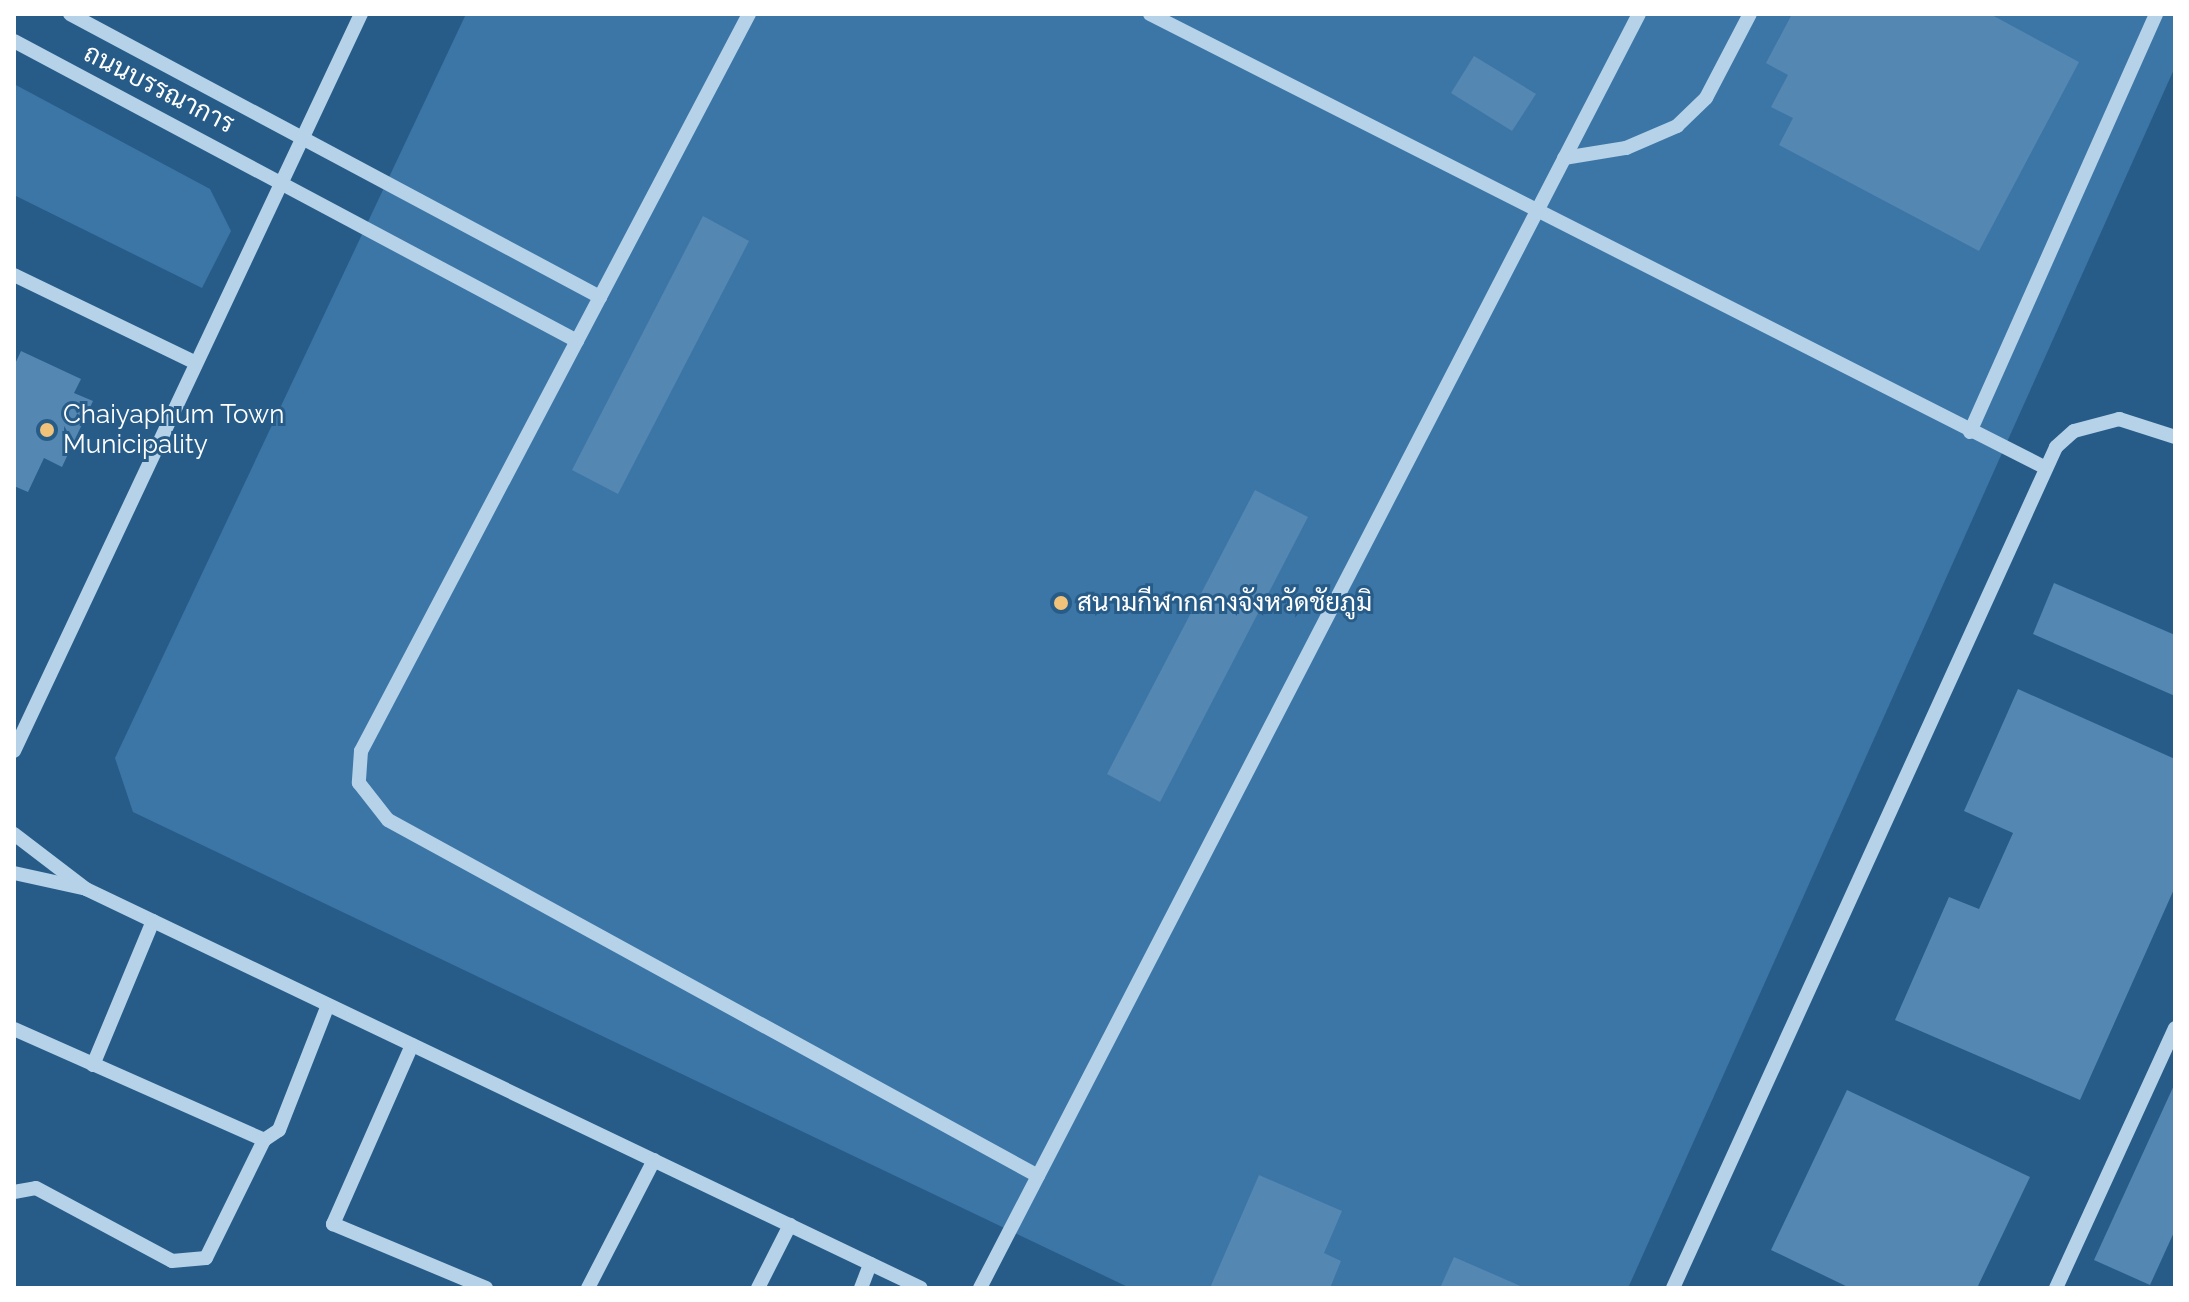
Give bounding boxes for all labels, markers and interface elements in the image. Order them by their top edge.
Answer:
street label: ถนนบรรณาการ [79,38,239,140]
place label: Chaiyaphum Town Municipality [63,399,285,460]
marker: Chaiyaphum Town Municipality [38,421,56,439]
place label: สนามกีฬากลางจังหวัดชัยภูมิ [1077,587,1372,619]
marker: สนามกีฬากลางจังหวัดชัยภูมิ [1052,594,1070,612]

